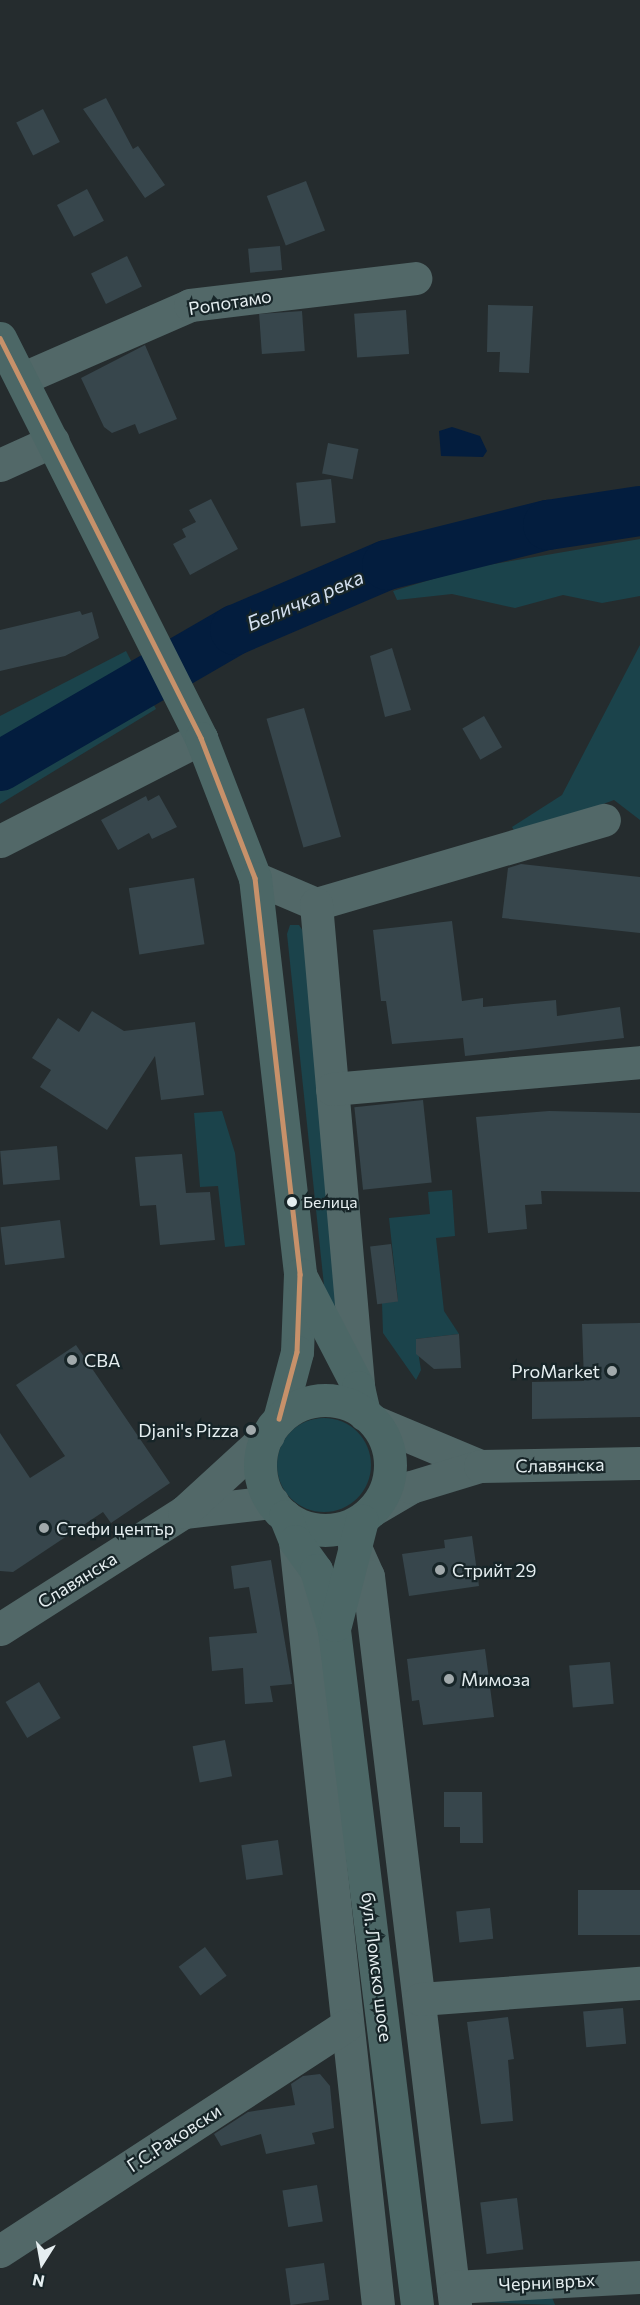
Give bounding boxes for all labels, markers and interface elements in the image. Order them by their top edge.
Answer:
street label: Ропотамо [187,285,273,319]
water label: Беличка река [243,565,367,635]
place label: Белица [303,1192,357,1212]
marker: Белица [286,1196,298,1208]
place label: CBA [84,1349,120,1371]
marker: CBA [65,1353,79,1367]
place label: ProMarket [511,1360,600,1382]
marker: ProMarket [605,1364,619,1378]
place label: Djani's Pizza [138,1419,239,1441]
marker: Djani's Pizza [244,1423,258,1437]
street label: Славянска [515,1453,605,1477]
place label: Стефи център [56,1517,174,1539]
marker: Стефи център [37,1521,51,1535]
street label: Славянска [33,1547,121,1613]
place label: Стрийт 29 [452,1559,536,1581]
marker: Стрийт 29 [433,1563,447,1577]
place label: Мимоза [461,1668,530,1690]
marker: Мимоза [442,1672,456,1686]
street label: бул. Ломско шосе [357,1891,397,2043]
street label: Г.С.Раковски [123,2099,225,2177]
north arrow [12,2233,72,2293]
street label: Черни връх [498,2269,596,2295]
text: N [31,2271,46,2292]

